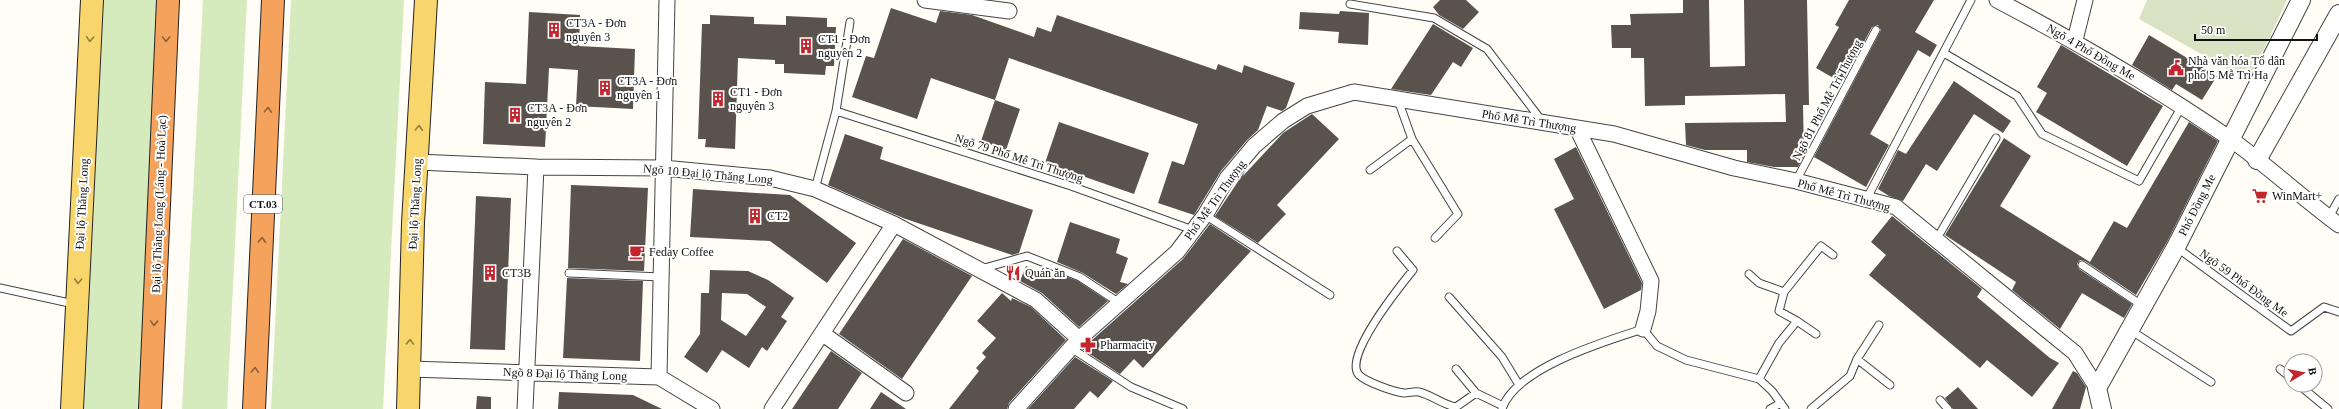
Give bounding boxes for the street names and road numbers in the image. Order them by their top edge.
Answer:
street label: Ngõ 4 Phố Đồng Me [2044,21,2138,83]
street label: Ngõ 81 Phố Mễ Trì Thượng [1789,37,1865,163]
street label: Phố Mễ Trì Thượng [1481,107,1577,135]
street label: Đại lộ Thăng Long (Láng - Hoà Lạc) [149,115,169,293]
street label: Ngõ 79 Phố Mễ Trì Thượng [953,131,1085,185]
street label: Phố Mễ Trì Thượng [1181,157,1249,243]
street label: Đại lộ Thăng Long [73,158,91,250]
street label: Đại lộ Thăng Long [406,158,424,250]
street label: Ngõ 10 Đại lộ Thăng Long [643,161,773,187]
street label: Phố Đồng Me [2175,172,2219,238]
street label: Phố Mễ Trì Thượng [1796,176,1892,214]
road number: CT.03 [244,195,282,213]
street label: Ngõ 59 Phố Đồng Me [2197,246,2291,320]
street label: Ngõ 8 Đại lộ Thăng Long [503,365,627,383]

